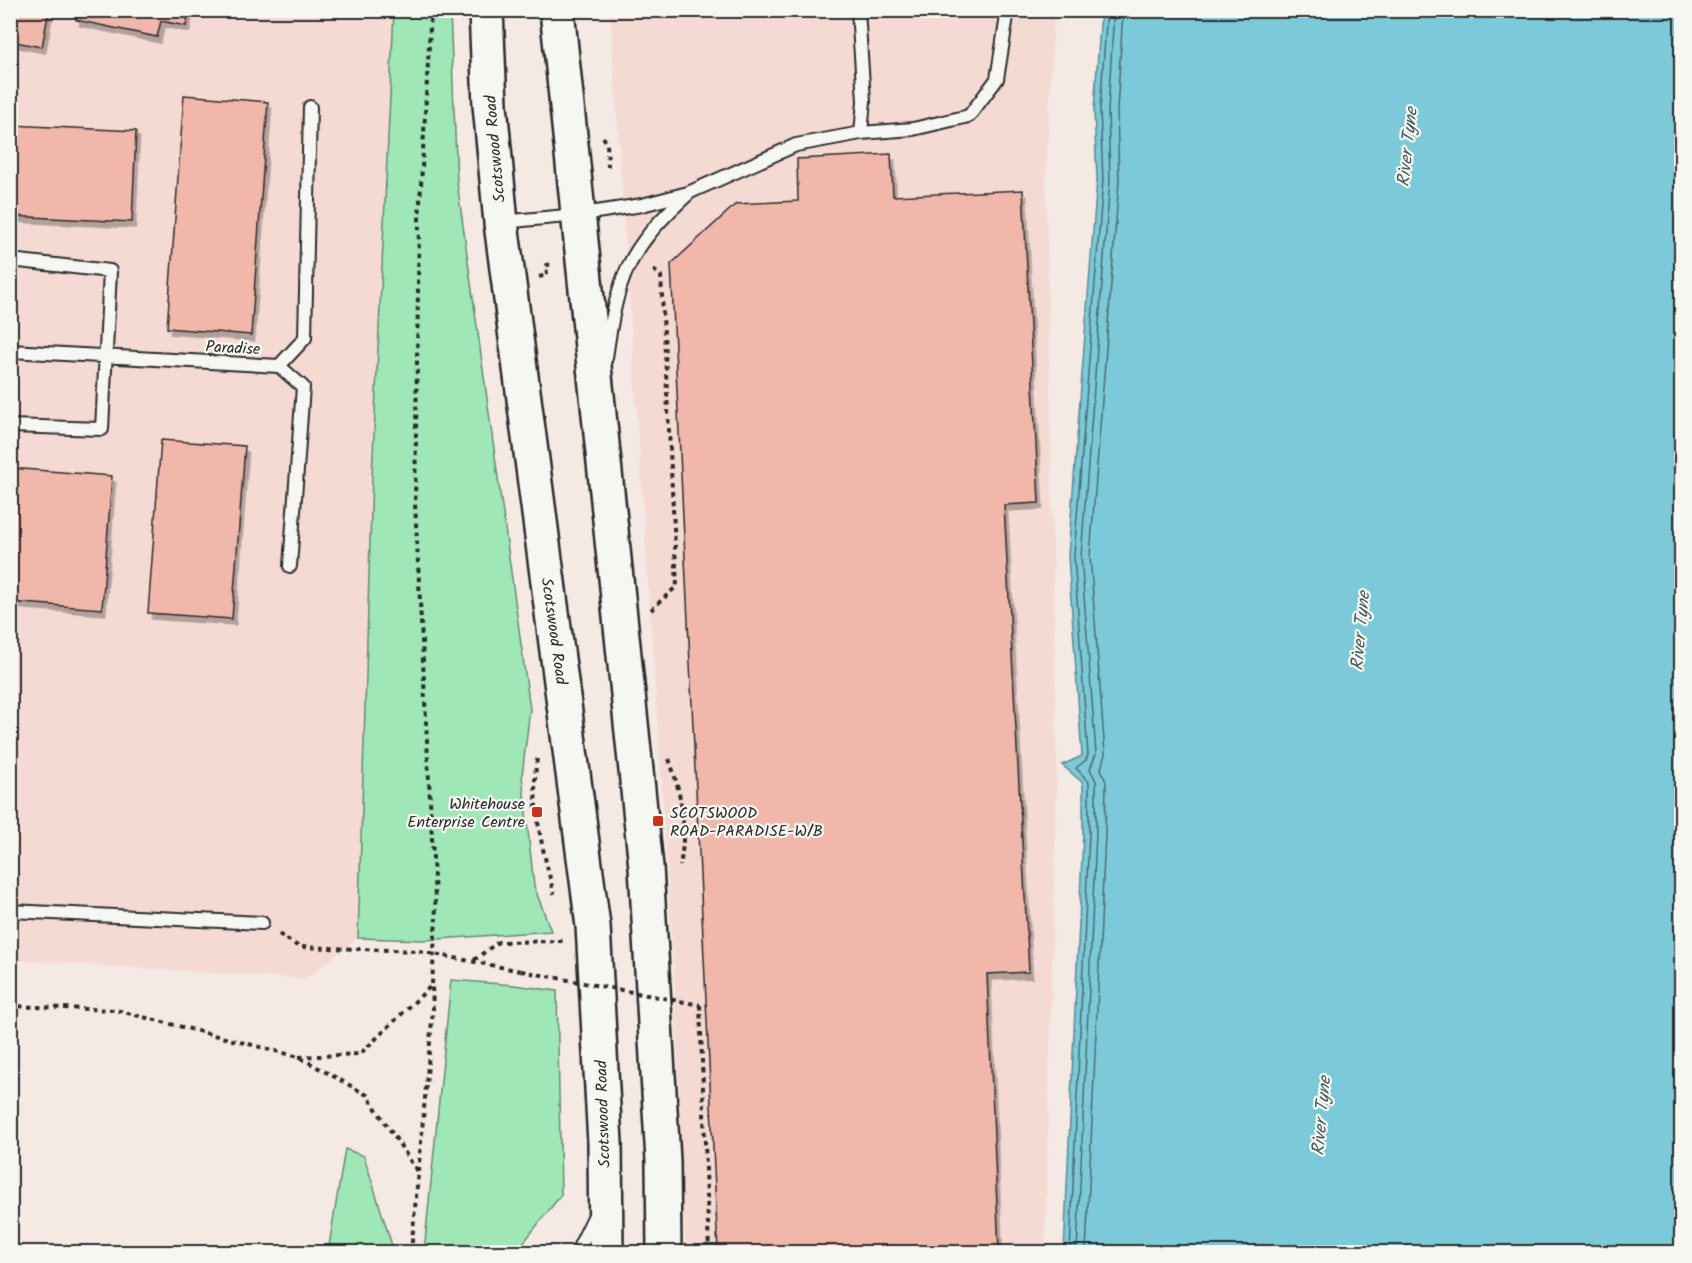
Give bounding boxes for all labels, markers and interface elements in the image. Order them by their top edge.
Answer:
street label: Scotswood Road [478,93,513,204]
water label: River Tyne [1390,104,1427,188]
street label: Paradise [205,335,261,362]
street label: Scotswood Road [534,576,574,687]
water label: River Tyne [1344,588,1380,672]
place label: Whitehouse Enterprise Centre [407,792,525,835]
place label: SCOTSWOOD ROAD-PARADISE-W/B [670,801,823,844]
marker: Whitehouse Enterprise Centre [530,805,544,819]
marker: SCOTSWOOD ROAD-PARADISE-W/B [651,814,665,828]
street label: Scotswood Road [589,1059,618,1168]
water label: River Tyne [1305,1073,1341,1157]

